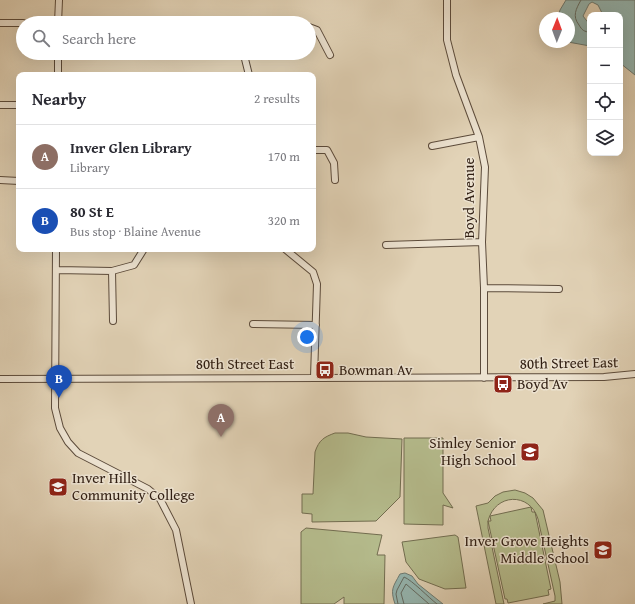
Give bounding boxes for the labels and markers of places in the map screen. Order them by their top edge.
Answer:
bus stop icon: Bowman Av [314,359,336,381]
place label: Bowman Av [339,359,413,380]
pin: B [46,365,72,398]
bus stop icon: Boyd Av [492,373,514,395]
place label: Boyd Av [517,373,568,394]
pin: A [208,404,234,437]
place label: Simley Senior High School [429,432,516,470]
school or university icon: Simley Senior High School [519,441,541,463]
place label: Inver Hills Community College [72,467,195,505]
school or university icon: Inver Hills Community College [47,476,69,498]
place label: Inver Grove Heights Middle School [464,530,589,568]
school or university icon: Inver Grove Heights Middle School [592,539,614,561]

